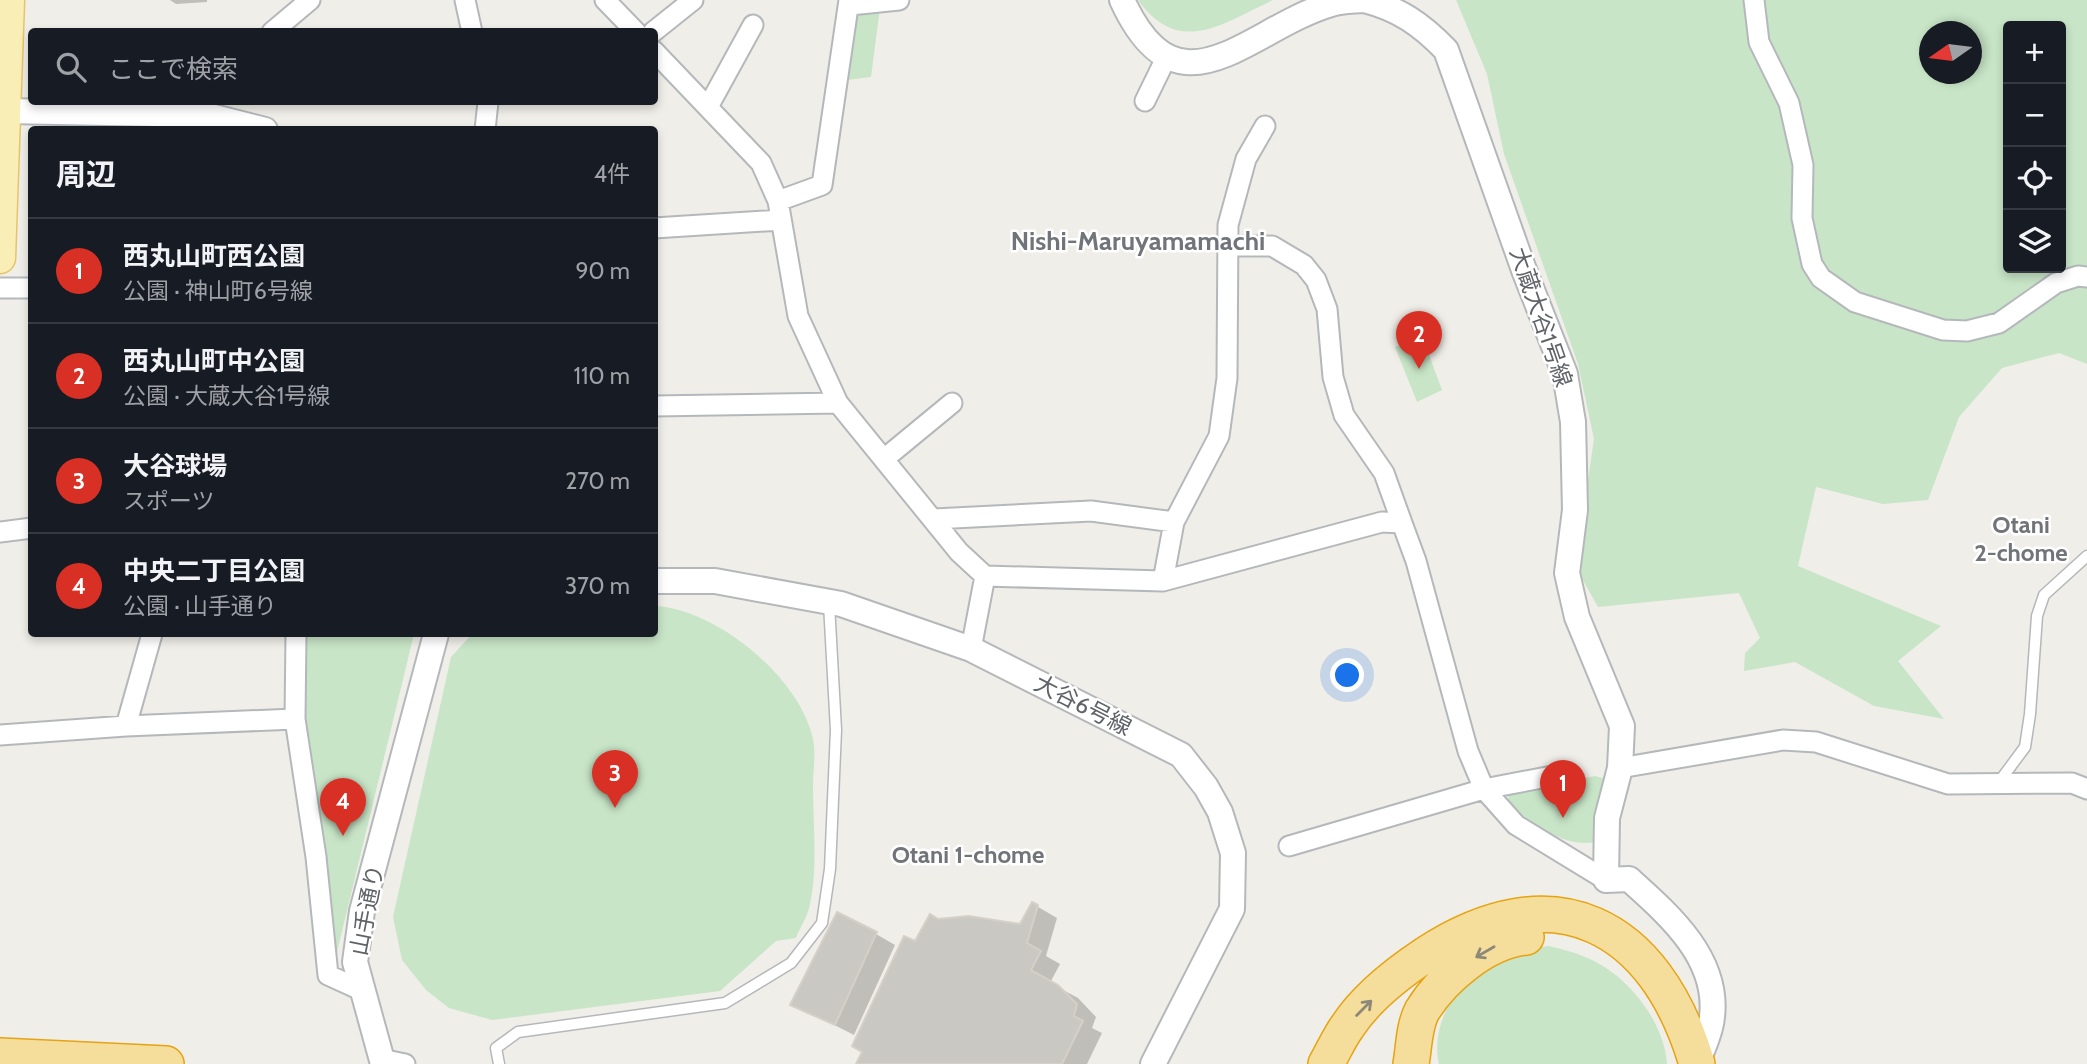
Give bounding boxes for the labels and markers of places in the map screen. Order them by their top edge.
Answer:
pin: 2 [1396,311,1442,369]
pin: 3 [592,750,638,808]
pin: 1 [1540,760,1586,818]
pin: 4 [320,778,366,836]

